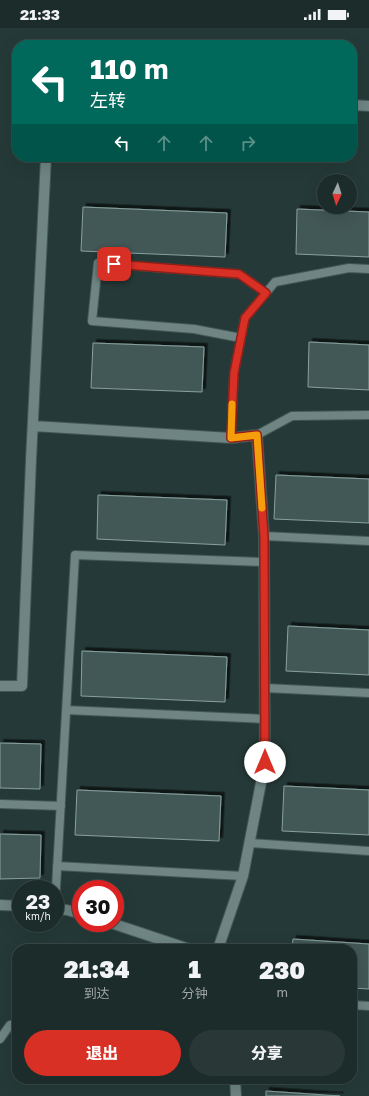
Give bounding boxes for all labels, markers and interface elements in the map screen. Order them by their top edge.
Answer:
text: 21:33 [20,5,60,23]
text: 110 m [90,52,169,85]
icon: left [24,56,76,108]
text: 左转 [90,89,126,111]
icon: left [111,132,133,154]
icon: ahead [153,132,175,154]
icon: ahead [195,132,217,154]
icon: right [237,132,259,154]
north arrow [317,174,357,214]
map controls [317,174,357,214]
pin [97,247,131,281]
icon: arrive [103,253,125,275]
position arrow [244,741,286,783]
speed limit sign: 30 [72,880,124,932]
text: 23 [26,889,50,913]
text: km/h [25,910,51,922]
text: 21:34 [64,954,130,983]
text: 1 [188,954,201,983]
text: 230 [259,955,305,984]
text: m [276,984,288,1000]
text: 到达 [84,985,110,1001]
text: 分钟 [181,985,207,1001]
button: 退出 [24,1030,181,1076]
button: 分享 [189,1030,345,1076]

